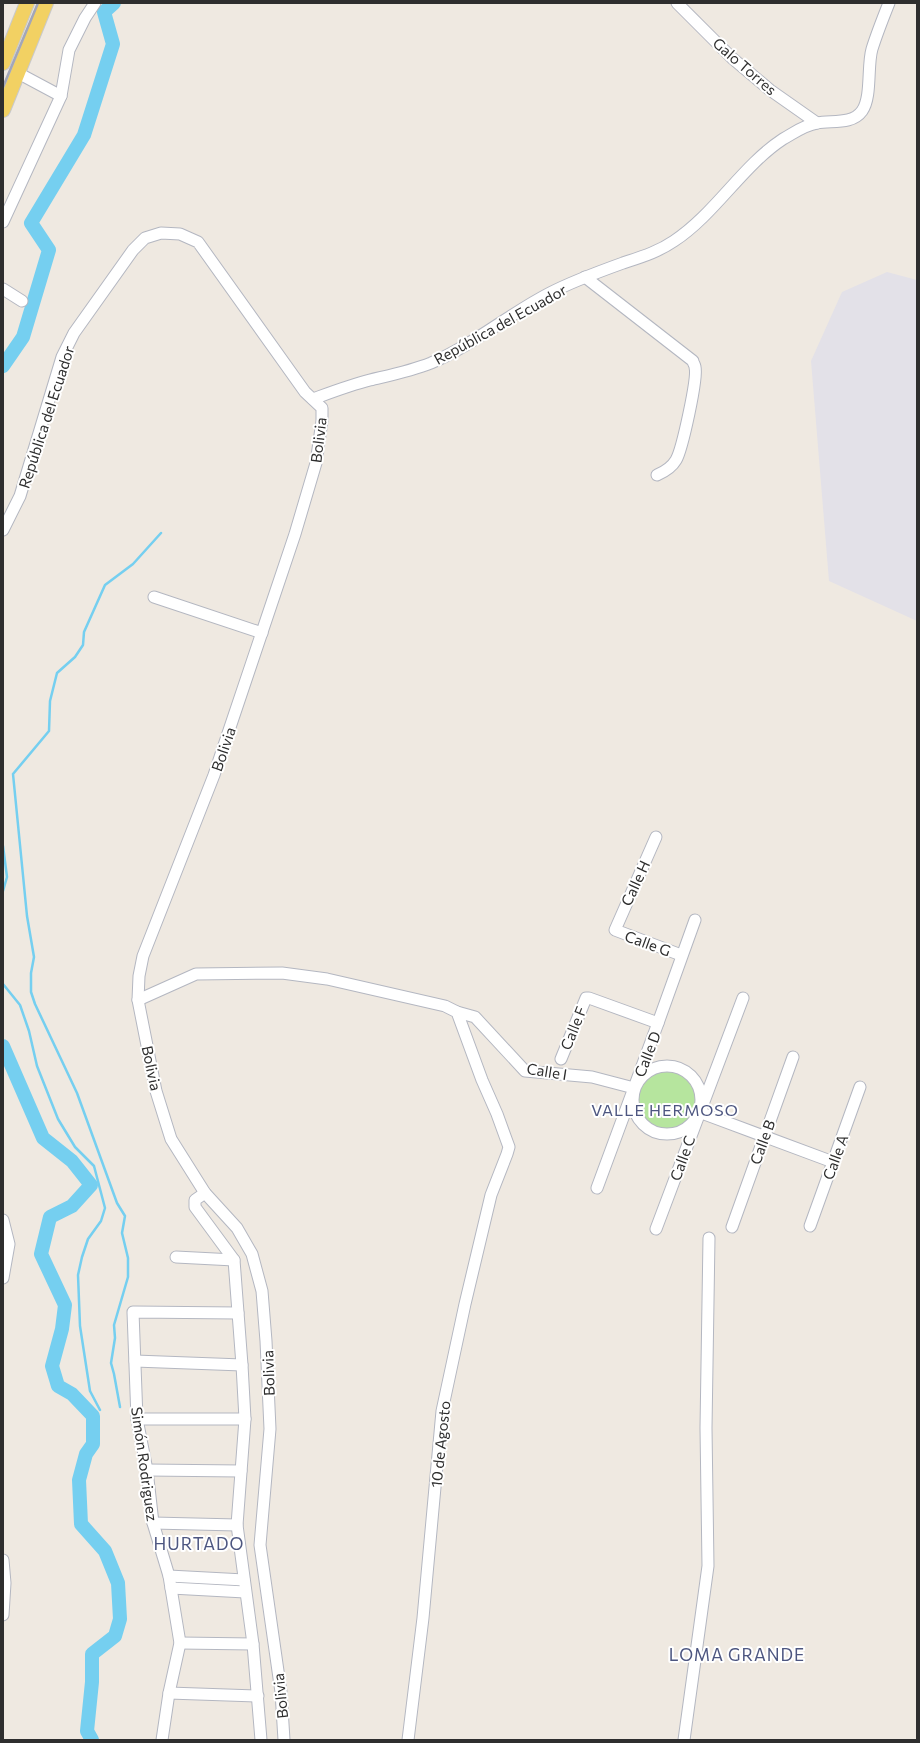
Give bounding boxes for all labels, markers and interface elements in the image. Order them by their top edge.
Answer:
street label: Galo Torres [710,33,781,99]
street label: República del Ecuador [431,280,569,368]
street label: República del Ecuador [14,343,78,491]
street label: Bolivia [306,416,330,464]
street label: Bolivia [207,724,239,774]
street label: Calle H [617,858,653,908]
street label: Calle G [623,926,673,960]
street label: Calle F [556,1004,590,1052]
street label: Calle D [630,1029,664,1079]
street label: Bolivia [138,1044,166,1092]
street label: Calle I [525,1059,569,1083]
district label: VALLE HERMOSO [591,1100,739,1119]
street label: Calle B [746,1117,778,1167]
street label: Calle A [819,1132,851,1182]
street label: Calle C [666,1133,698,1183]
street label: Bolivia [258,1350,278,1396]
street label: 10 de Agosto [426,1400,454,1488]
street label: Simón Rodriguez [128,1406,162,1522]
district label: HURTADO [154,1533,244,1554]
district label: LOMA GRANDE [669,1644,805,1665]
street label: Bolivia [269,1672,291,1720]

